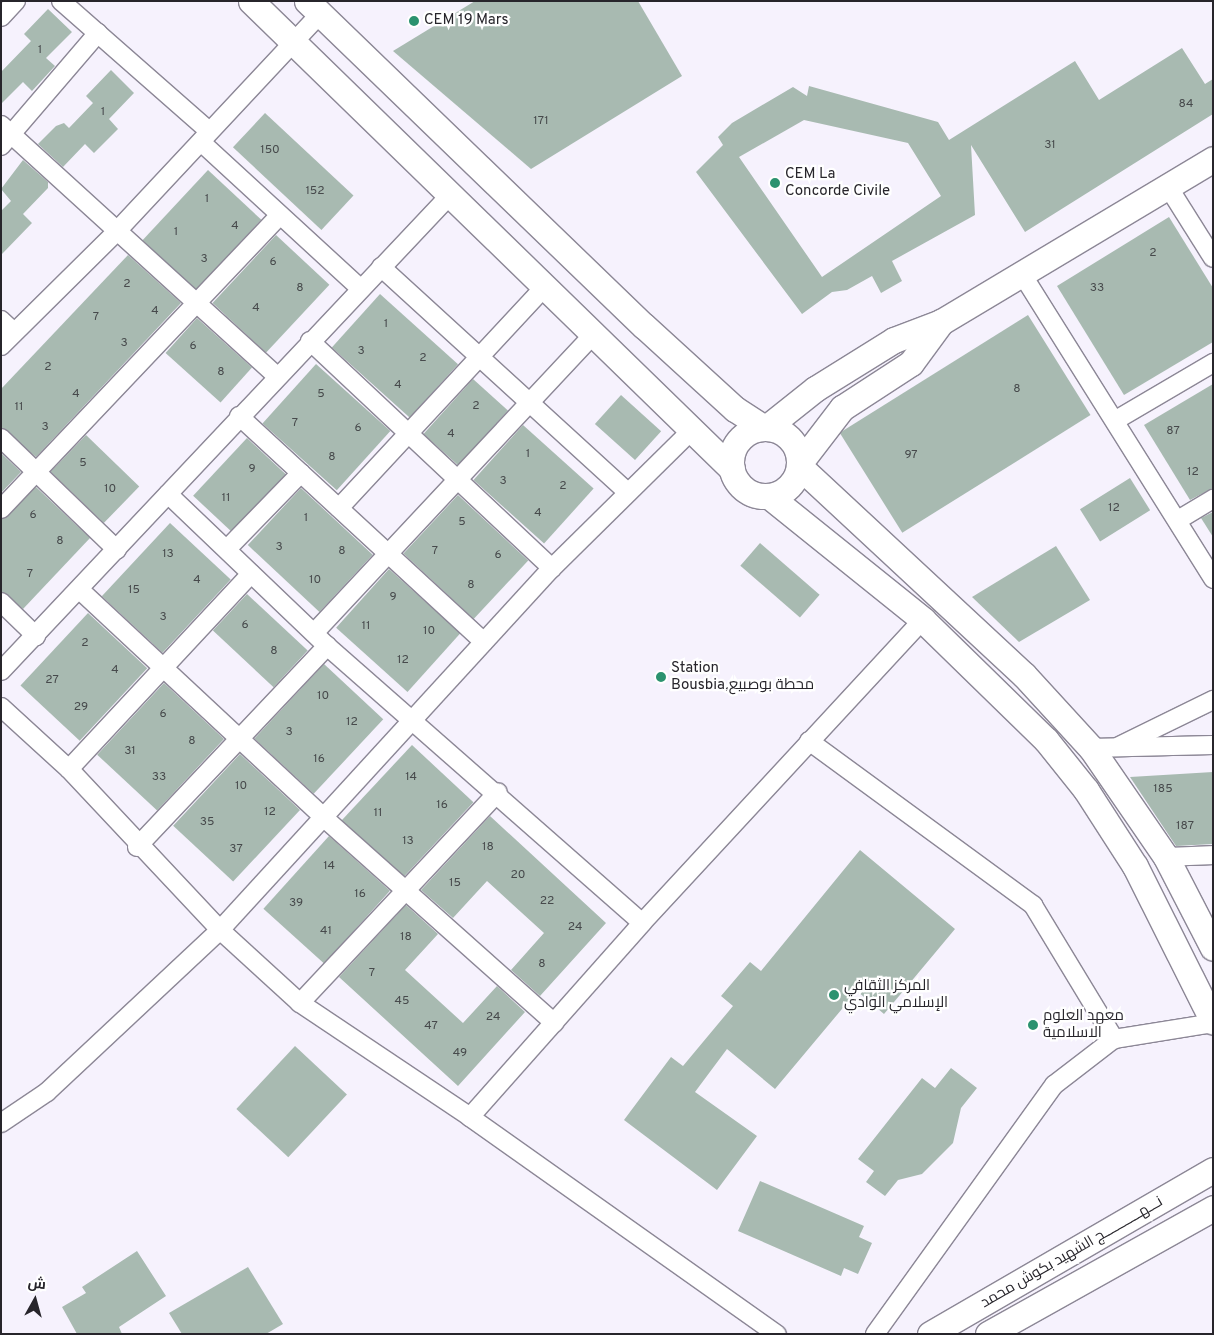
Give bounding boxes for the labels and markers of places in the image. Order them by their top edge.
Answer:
place label: CEM 19 Mars [424,12,509,30]
marker: CEM 19 Mars [408,15,420,27]
place label: CEM La Concorde Civile [785,165,890,200]
marker: CEM La Concorde Civile [769,177,781,189]
place label: Station Bousbia,محطة بوصبيع [671,659,814,694]
marker: Station Bousbia,محطة بوصبيع [655,671,667,683]
place label: المركز الثقافي الإسلامي الوادي [844,977,948,1012]
marker: المركز الثقافي الإسلامي الوادي [828,989,840,1001]
place label: معهد العلوم الاسلامية [1043,1007,1124,1042]
marker: معهد العلوم الاسلامية [1027,1019,1039,1031]

